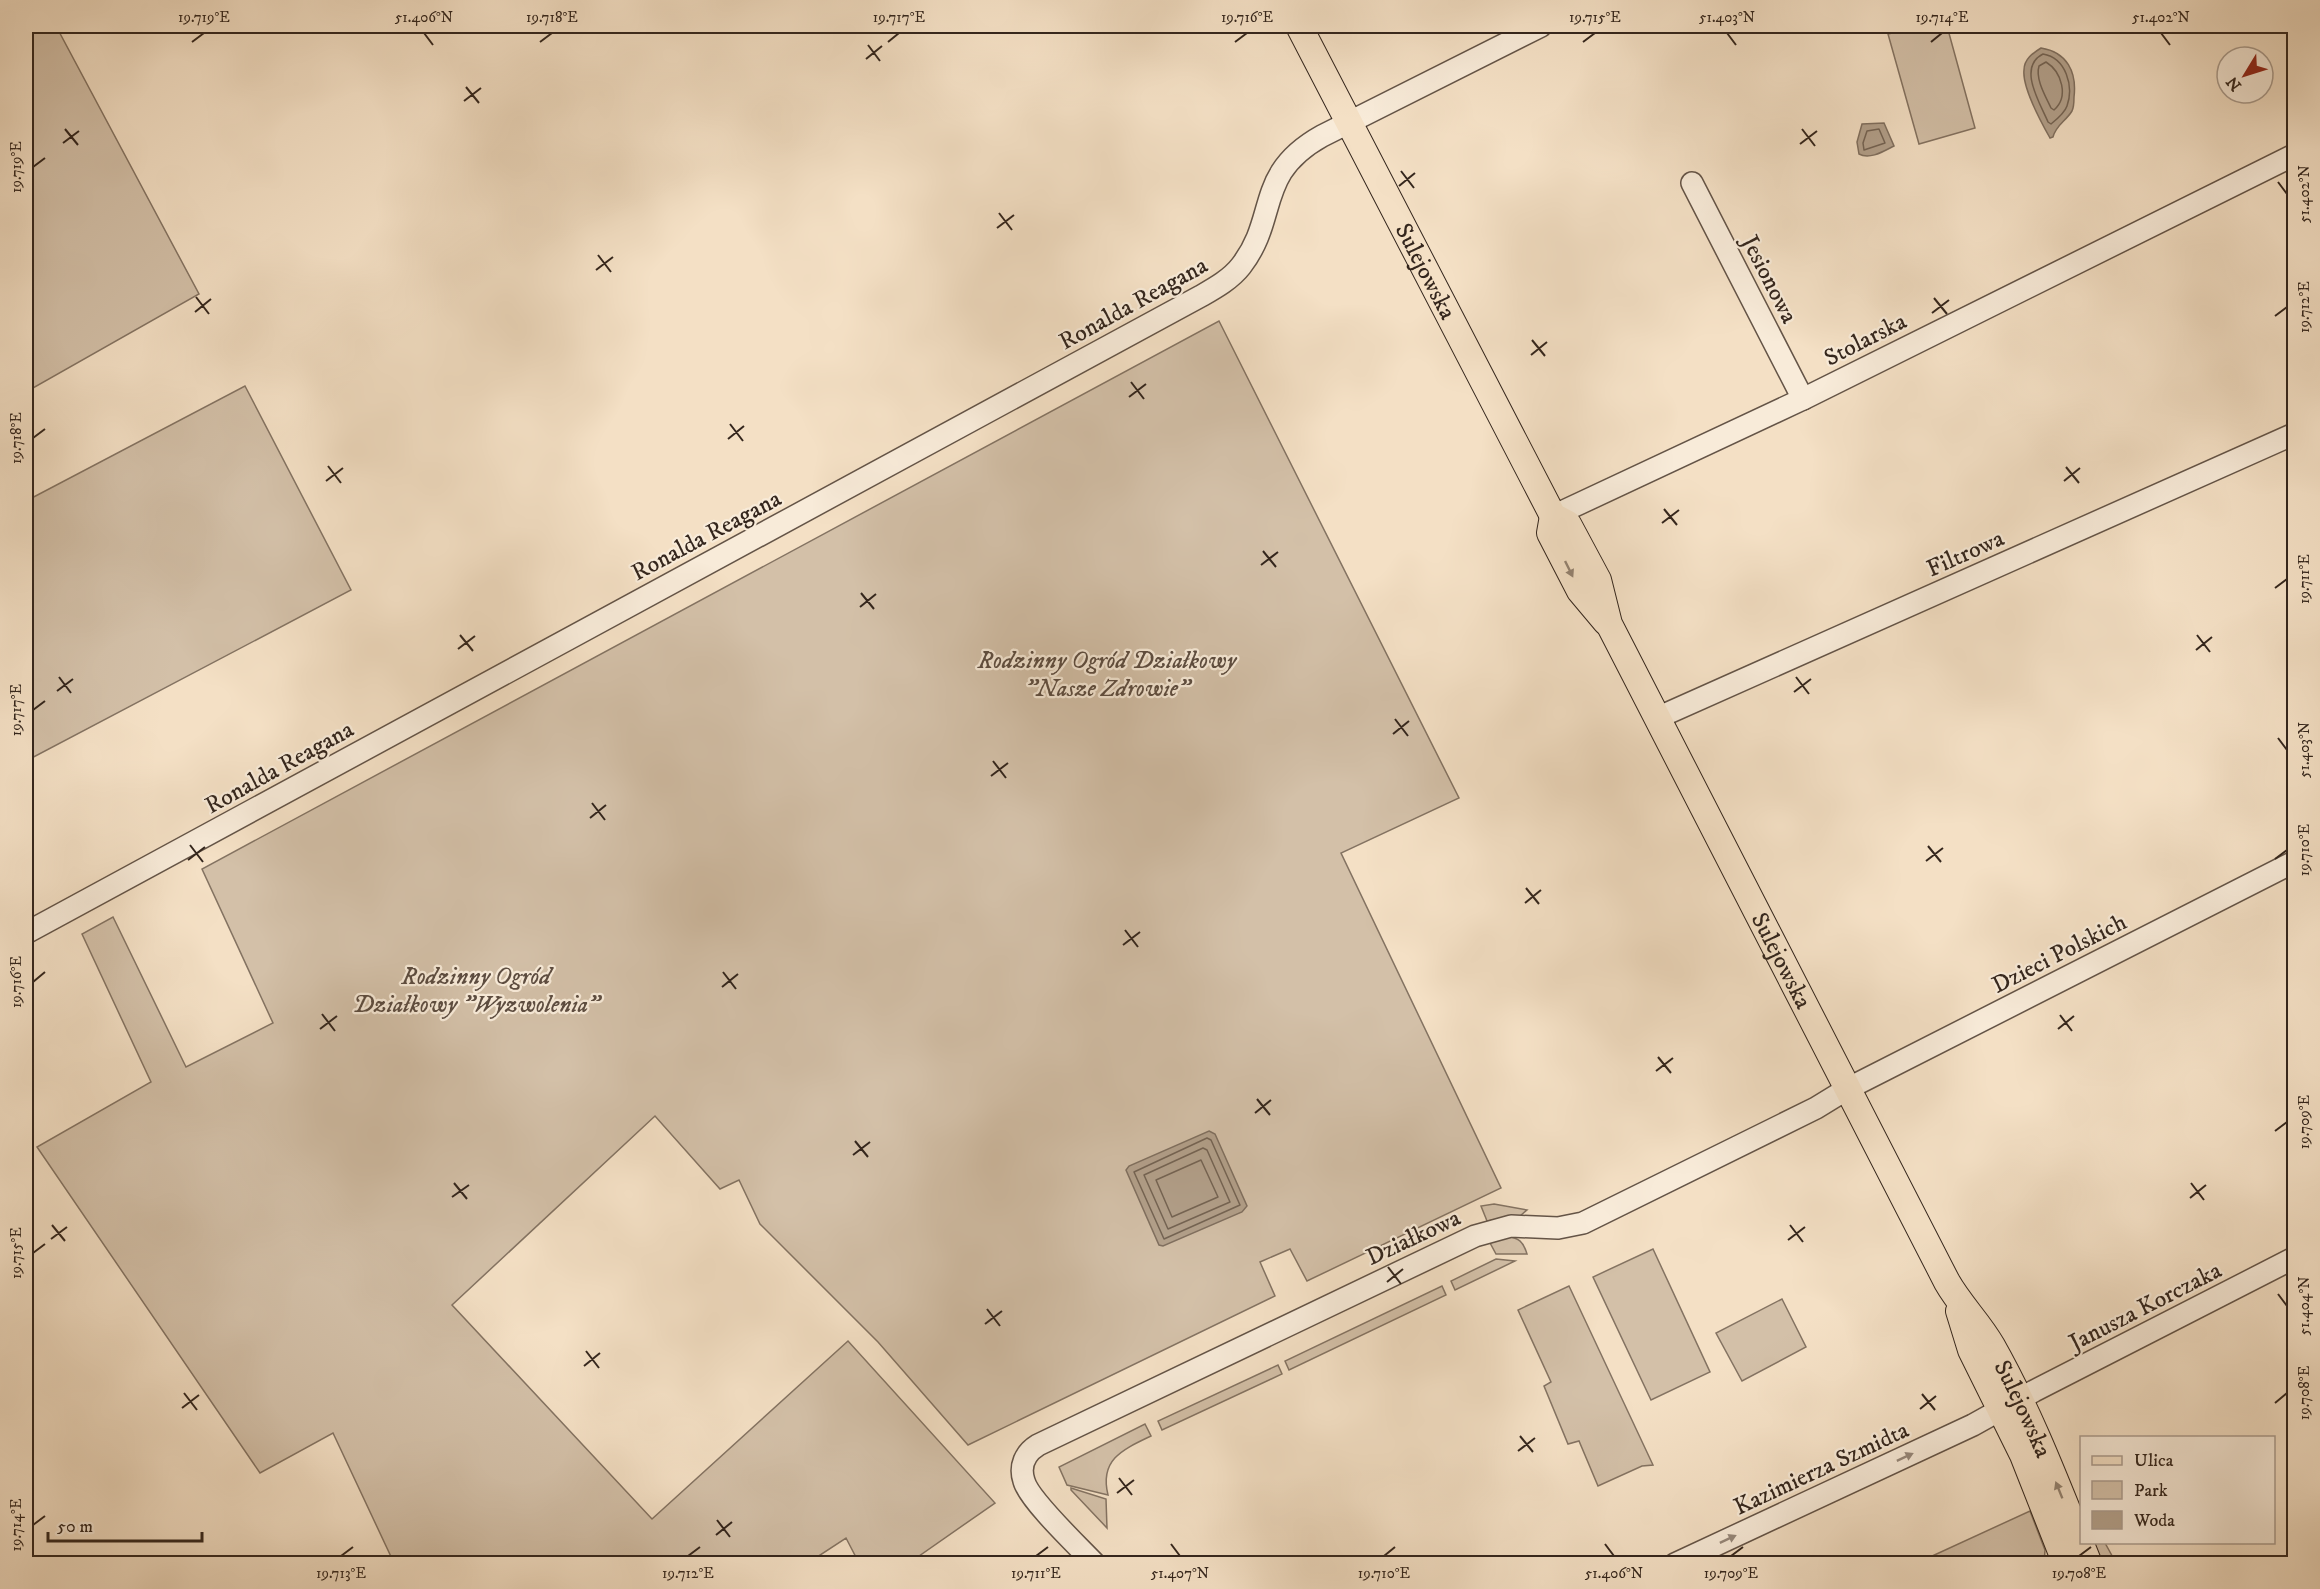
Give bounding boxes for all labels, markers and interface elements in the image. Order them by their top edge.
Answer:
text: 19.719°E [178,8,230,27]
text: 51.406°N [395,8,453,27]
text: 19.718°E [526,8,578,27]
text: 19.717°E [873,8,926,27]
text: 19.716°E [1221,8,1273,27]
text: 19.715°E [1569,8,1621,27]
text: 51.403°N [1699,8,1755,27]
text: 19.714°E [1915,8,1969,27]
text: 51.402°N [2132,8,2190,27]
north arrow [2215,45,2275,105]
text: N [2222,72,2246,95]
text: 19.719°E [7,141,26,193]
text: 51.402°N [2295,165,2314,223]
street label: Sulejowska [1388,218,1463,325]
street label: Jesionowa [1733,229,1804,329]
street label: Ronalda Reagana [1054,250,1214,357]
text: 19.712°E [2295,281,2314,333]
street label: Stolarska [1819,306,1912,373]
text: 19.718°E [7,412,26,464]
street label: Ronalda Reagana [626,483,787,588]
street label: Filtrowa [1922,523,2010,584]
text: 19.711°E [2295,554,2314,604]
one-way arrow [1564,561,1573,578]
park label: Rodzinny Ogród Działkowy "Nasze Zdrowie" [977,646,1238,704]
text: 19.717°E [7,683,26,736]
street label: Ronalda Reagana [200,714,360,821]
text: 51.403°N [2295,722,2314,778]
text: 19.710°E [2295,823,2314,876]
street label: Dzieci Polskich [1987,907,2132,1001]
street label: Sulejowska [1744,908,1818,1015]
text: 19.716°E [7,956,26,1008]
park label: Rodzinny Ogród Działkowy "Wyzwolenia" [353,962,602,1020]
text: 19.709°E [2295,1094,2314,1149]
street label: Działkowa [1361,1203,1466,1273]
text: 19.715°E [7,1227,26,1279]
street label: Janusza Korczaka [2062,1255,2227,1359]
text: 51.404°N [2295,1276,2314,1336]
street label: Sulejowska [1987,1355,2058,1463]
text: 19.708°E [2295,1365,2314,1420]
street label: Kazimierza Szmidta [1729,1415,1914,1523]
legend [2080,1436,2275,1544]
text: Ulica [2134,1450,2174,1472]
one-way arrow [1897,1452,1914,1461]
text: Park [2134,1480,2168,1502]
one-way arrow [2054,1481,2063,1499]
text: 19.714°E [7,1498,26,1552]
scale bar [48,1505,202,1543]
text: Woda [2133,1510,2175,1532]
text: 50 m [57,1516,93,1538]
one-way arrow [1720,1534,1738,1544]
text: 19.713°E [316,1564,366,1583]
text: 19.712°E [662,1564,714,1583]
text: 19.711°E [1011,1564,1061,1583]
text: 51.407°N [1151,1564,1209,1583]
text: 19.710°E [1358,1564,1411,1583]
text: 51.406°N [1585,1564,1643,1583]
text: 19.709°E [1704,1564,1759,1583]
text: 19.708°E [2052,1564,2107,1583]

